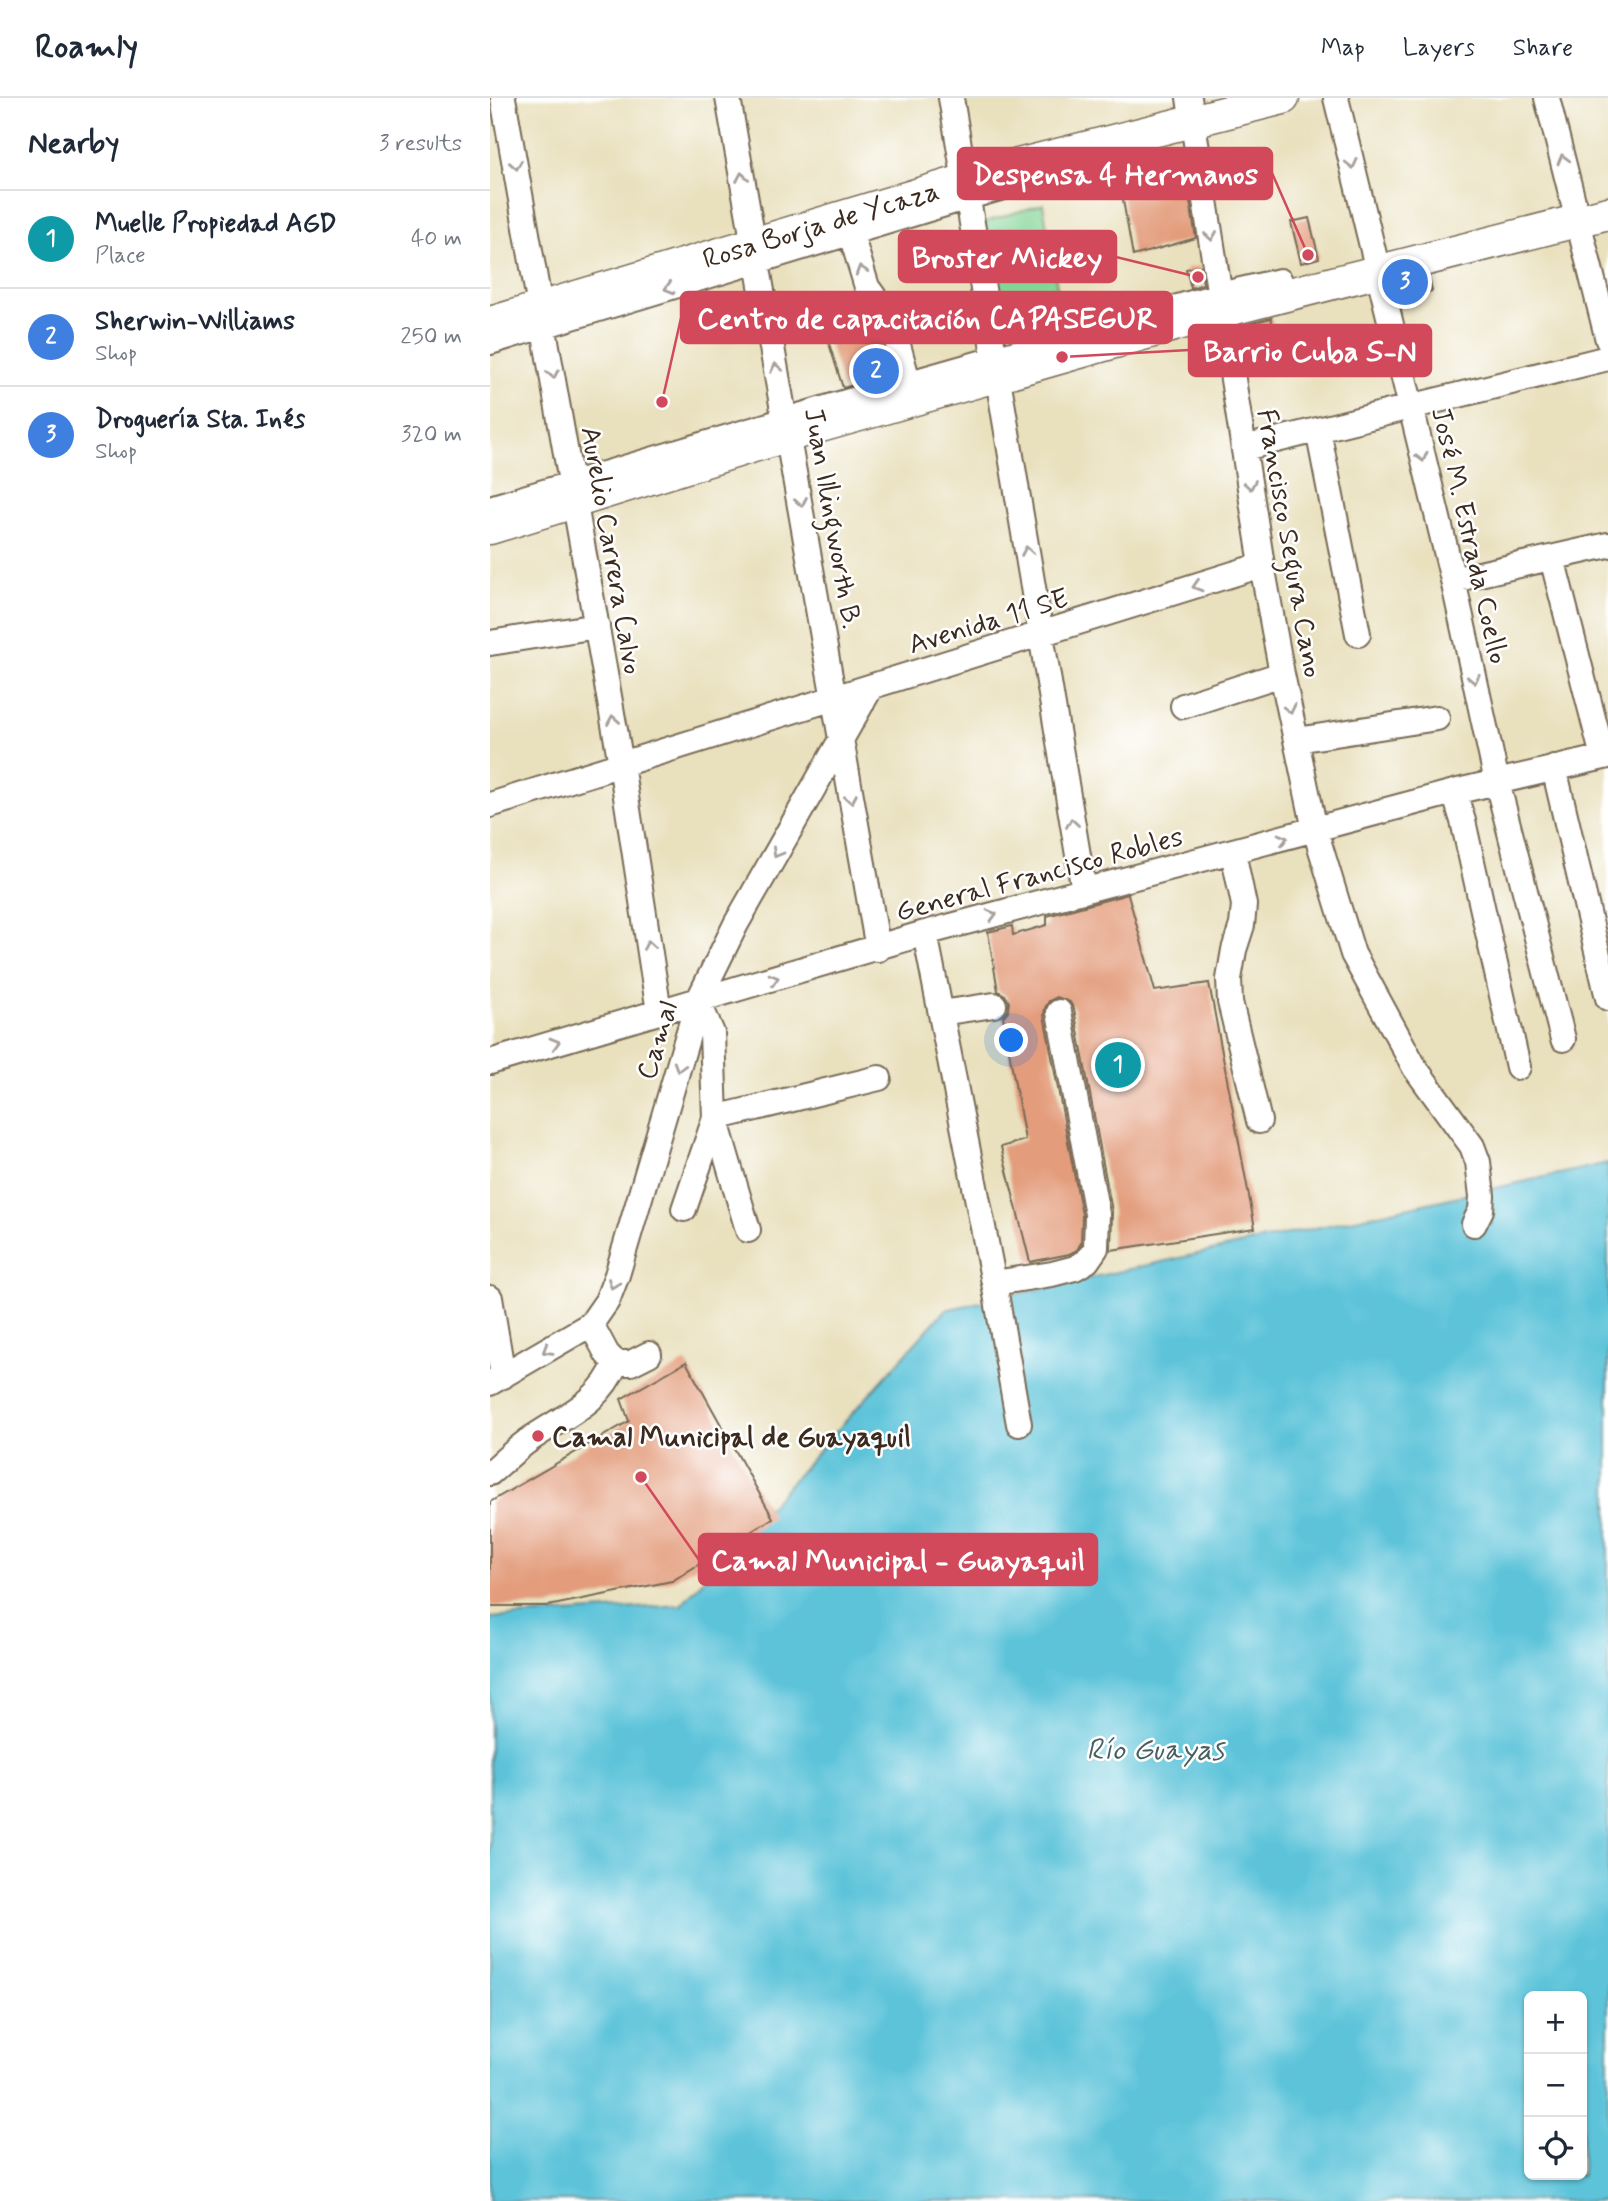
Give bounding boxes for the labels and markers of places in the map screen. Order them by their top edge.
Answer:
callout: Despensa 4 Hermanos [958,148,1272,199]
callout: Broster Mickey [899,231,1116,282]
pin: 3 [1382,256,1428,308]
callout: Centro de capacitación CAPASEGUR [681,292,1172,343]
callout: Barrio Cuba S-N [1189,325,1431,376]
pin: 2 [853,345,899,397]
pin: 1 [1095,1039,1141,1091]
place label: Camal Municipal de Guayaquil [552,1420,911,1457]
marker: Camal Municipal de Guayaquil [530,1428,546,1444]
callout: Camal Municipal - Guayaquil [699,1534,1097,1585]

